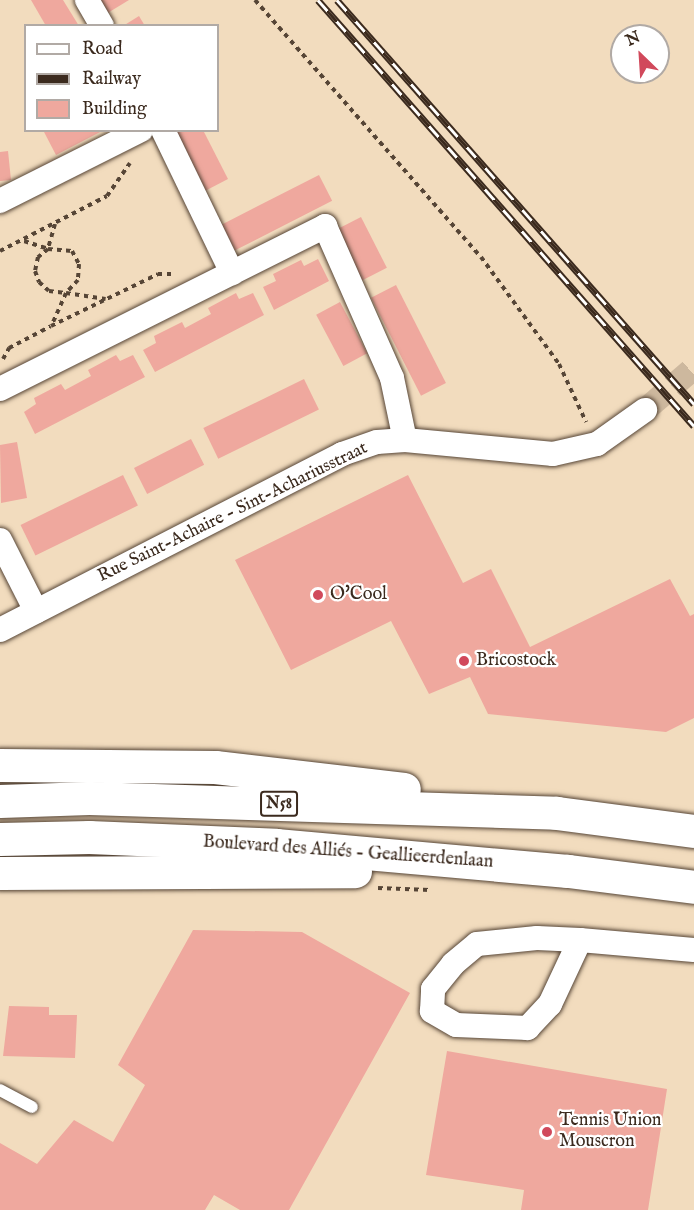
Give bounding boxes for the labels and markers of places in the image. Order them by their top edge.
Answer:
place label: O'Cool [330,584,387,606]
marker: O'Cool [311,588,325,602]
place label: Bricostock [476,650,556,672]
marker: Bricostock [457,654,471,668]
place label: Tennis Union Mouscron [559,1111,661,1154]
marker: Tennis Union Mouscron [540,1125,554,1139]

